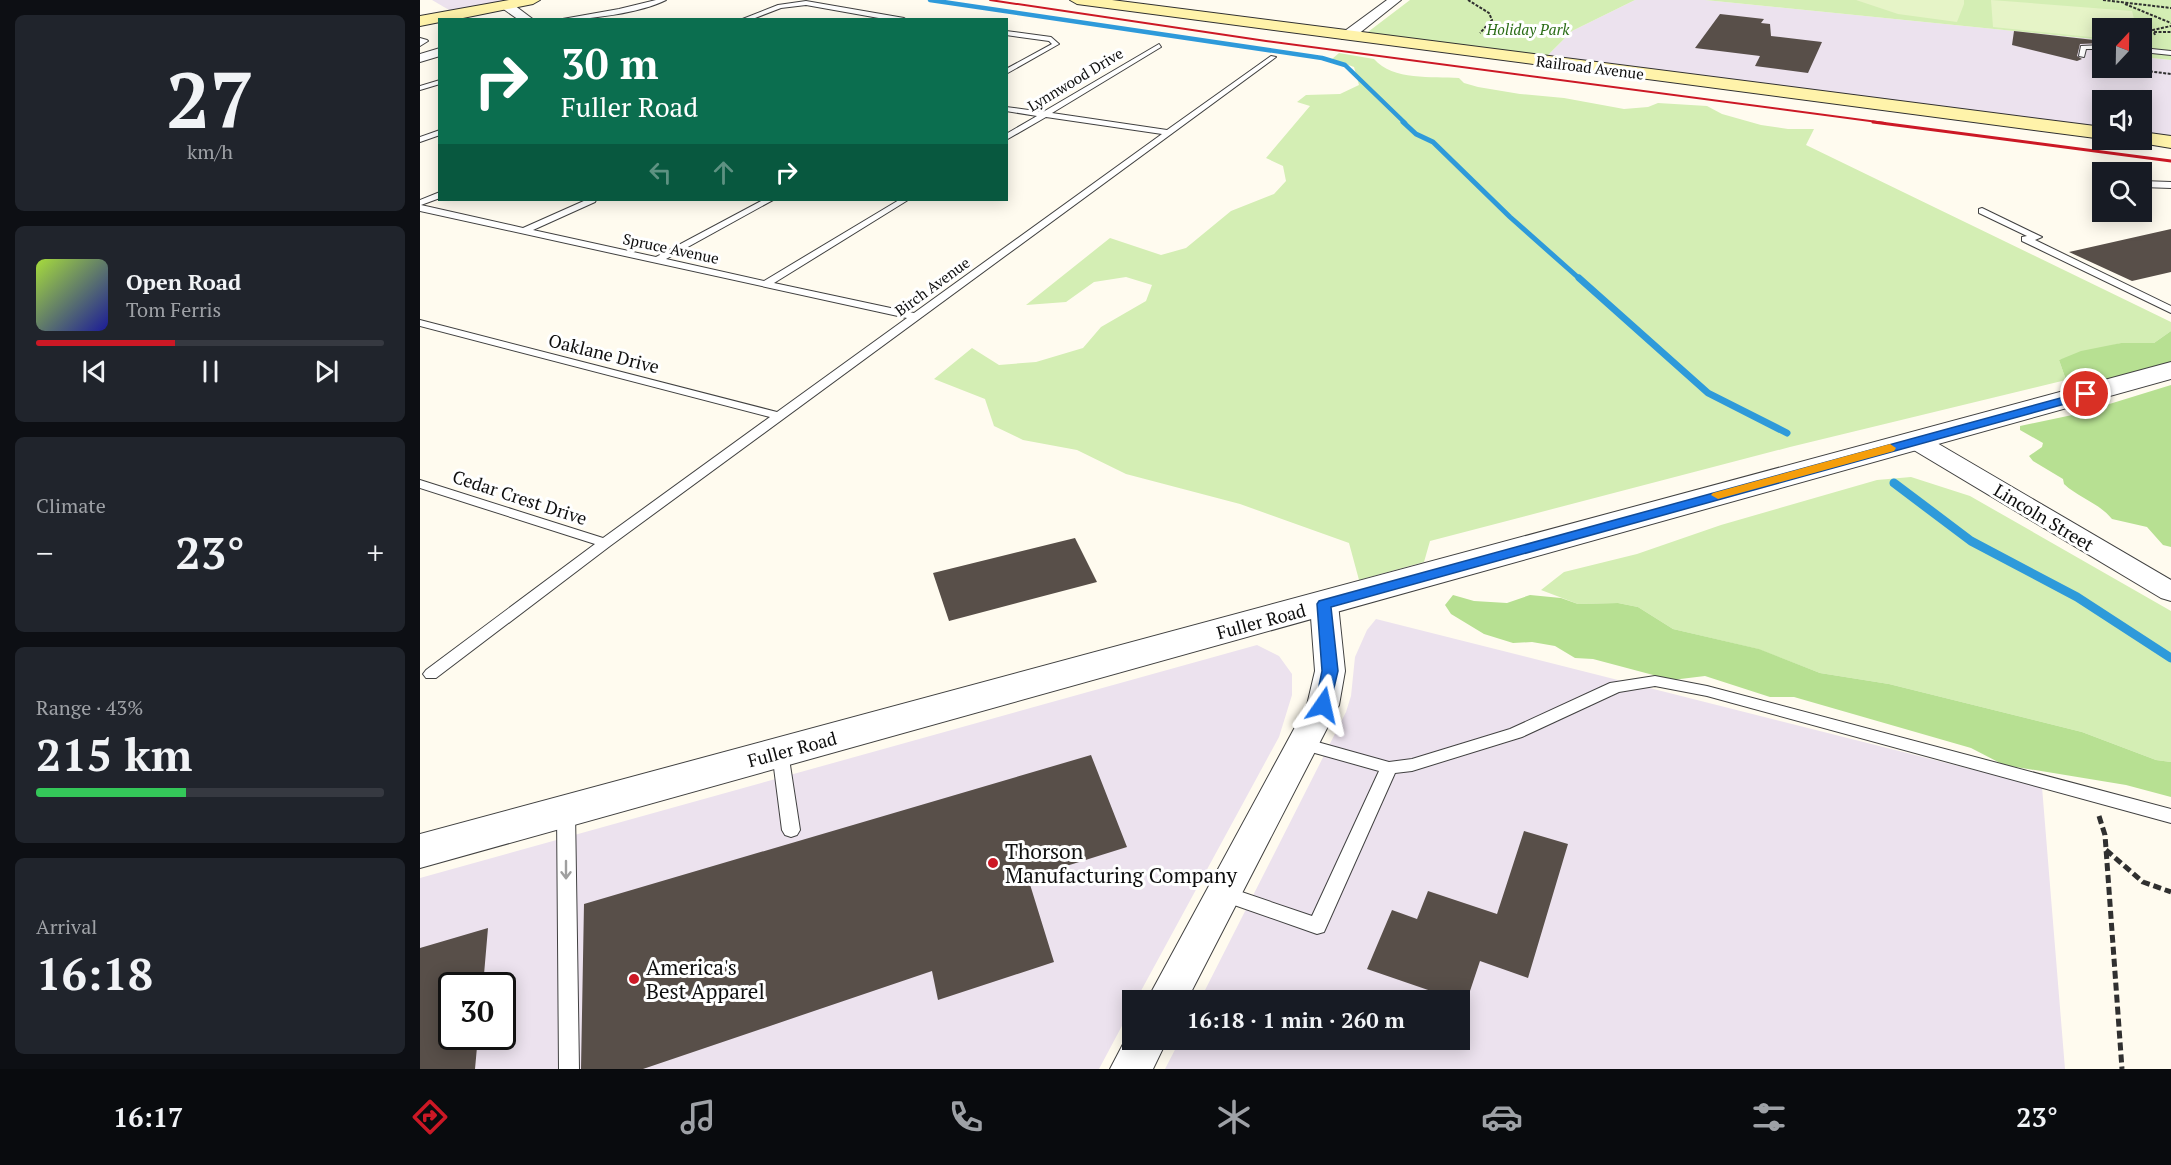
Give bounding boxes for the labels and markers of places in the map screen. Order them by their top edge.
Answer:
pin [2060,368,2111,419]
place label: Thorson Manufacturing Company [1005,837,1237,889]
marker: Thorson Manufacturing Company [986,856,1000,870]
place label: America's Best Apparel [646,953,765,1005]
marker: America's Best Apparel [627,972,641,986]

